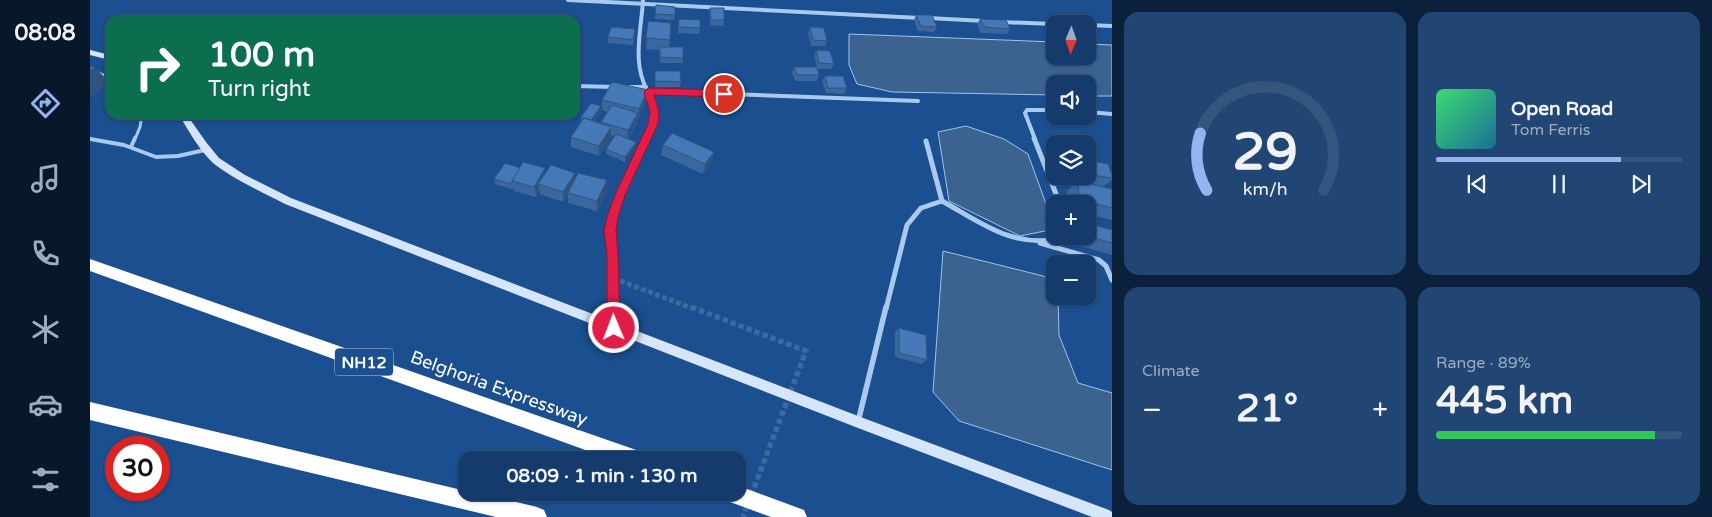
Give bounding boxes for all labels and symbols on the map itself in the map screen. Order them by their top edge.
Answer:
north arrow [1046,15,1096,65]
pin [703,73,745,115]
position arrow [587,301,639,353]
street label: Belghoria Expressway [407,346,591,430]
road number: NH12 [335,348,393,376]
speed limit sign: 30 [105,436,170,501]

